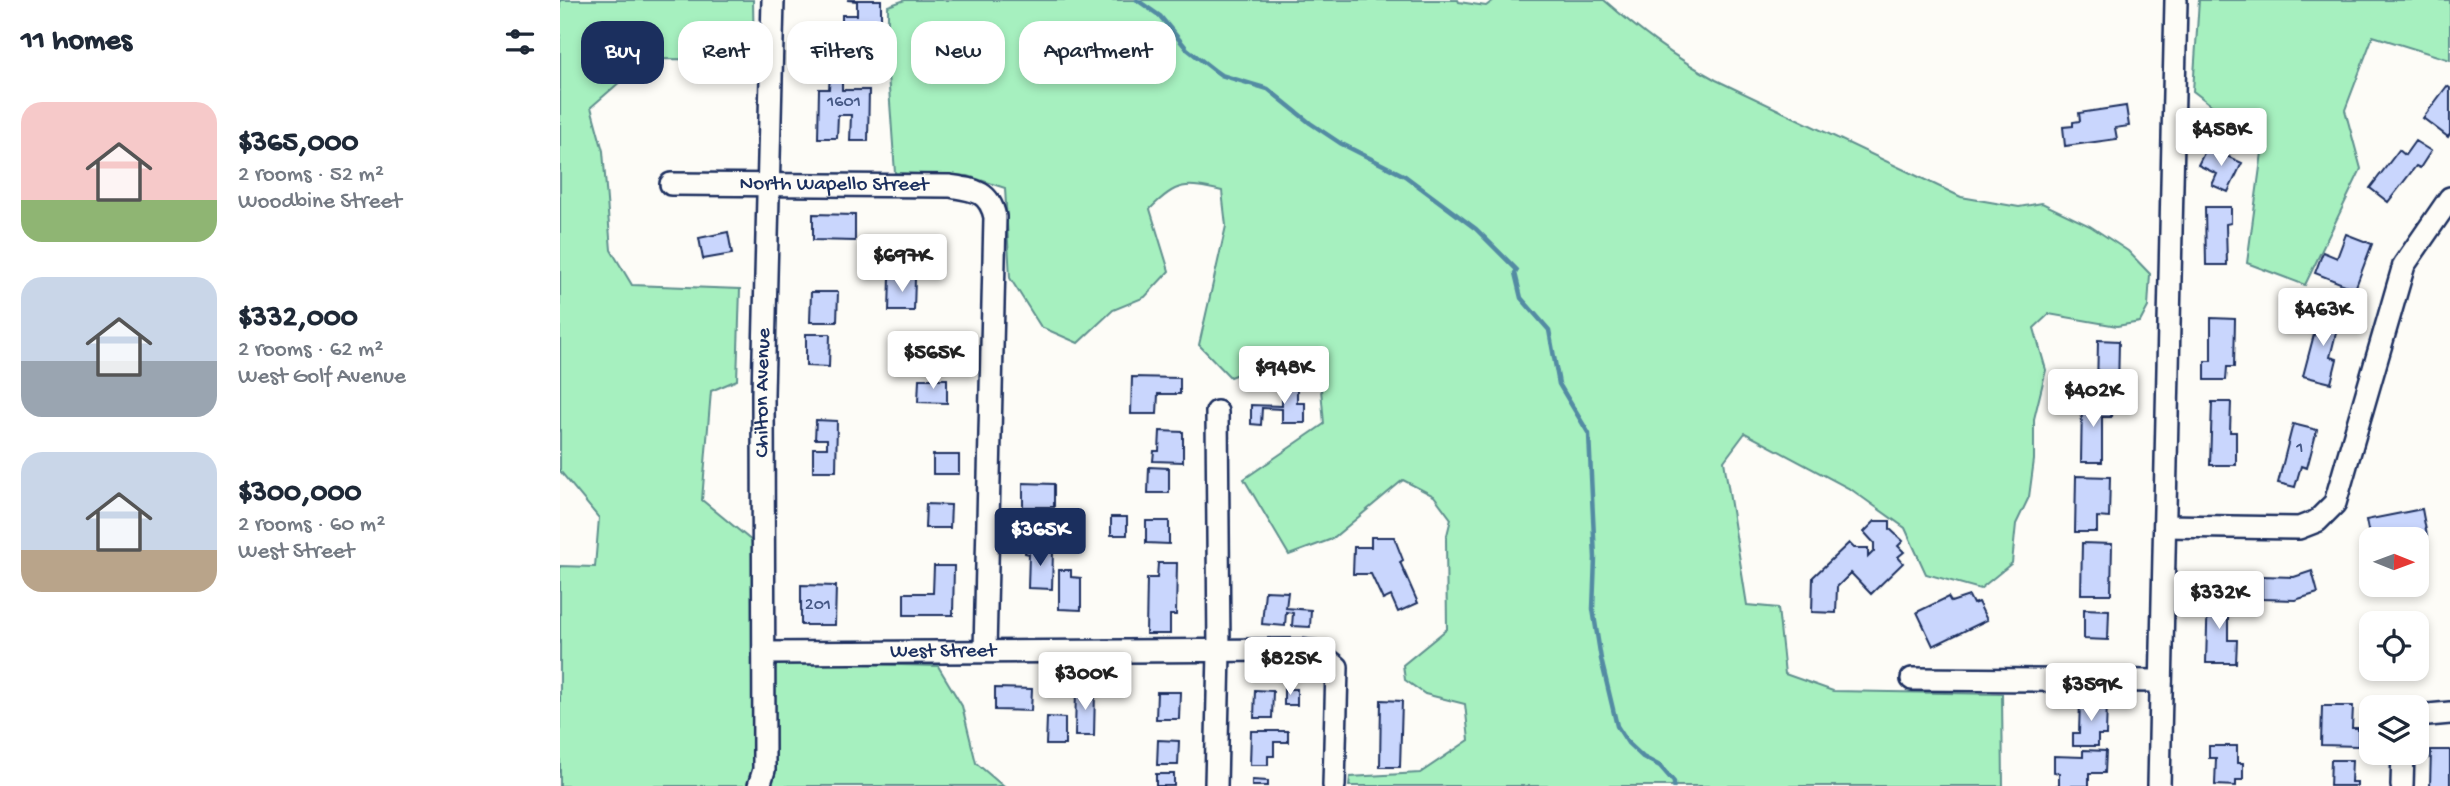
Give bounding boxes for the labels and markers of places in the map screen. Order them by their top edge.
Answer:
pin: $458K [2172,108,2270,168]
pin: $697K [853,234,951,294]
pin: $463K [2274,288,2372,348]
pin: $565K [884,332,982,391]
pin: $948K [1235,346,1333,406]
pin: $402K [2044,370,2142,429]
pin: $365K [991,508,1089,568]
pin: $332K [2170,572,2268,631]
pin: $825K [1241,638,1339,697]
pin: $300K [1036,652,1134,712]
pin: $359K [2042,664,2140,723]

